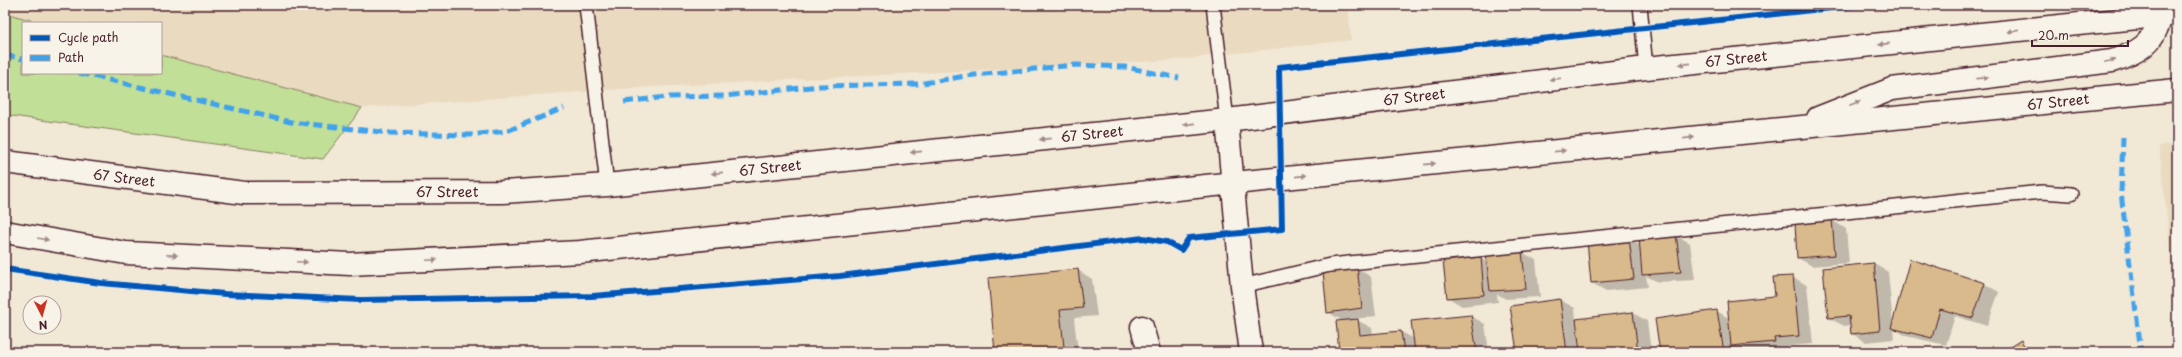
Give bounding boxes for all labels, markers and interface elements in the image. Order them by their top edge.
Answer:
legend [22,22,162,74]
scale bar [2032,22,2128,48]
text: 20 m [2038,26,2069,44]
text: Cycle path [58,28,119,46]
one-way arrow [2007,28,2019,34]
one-way arrow [1877,41,1890,47]
street label: 67 Street [1704,45,1769,72]
text: Path [58,48,84,66]
one-way arrow [2104,57,2117,63]
one-way arrow [1679,61,1691,68]
one-way arrow [1976,75,1988,81]
one-way arrow [1549,76,1561,83]
street label: 67 Street [1382,82,1447,111]
street label: 67 Street [2026,88,2091,115]
one-way arrow [1849,100,1861,106]
street label: 67 Street [1060,120,1125,147]
one-way arrow [1182,121,1195,127]
one-way arrow [1683,135,1695,141]
one-way arrow [1039,136,1051,142]
one-way arrow [1554,148,1566,154]
one-way arrow [910,149,922,156]
street label: 67 Street [738,154,803,181]
one-way arrow [1424,160,1436,167]
street label: 67 Street [92,163,157,192]
one-way arrow [711,170,723,176]
one-way arrow [1295,173,1307,180]
street label: 67 Street [416,181,479,202]
one-way arrow [37,236,50,242]
one-way arrow [166,252,179,258]
one-way arrow [426,256,438,263]
one-way arrow [296,258,308,265]
north arrow [22,295,62,335]
text: N [38,317,48,334]

